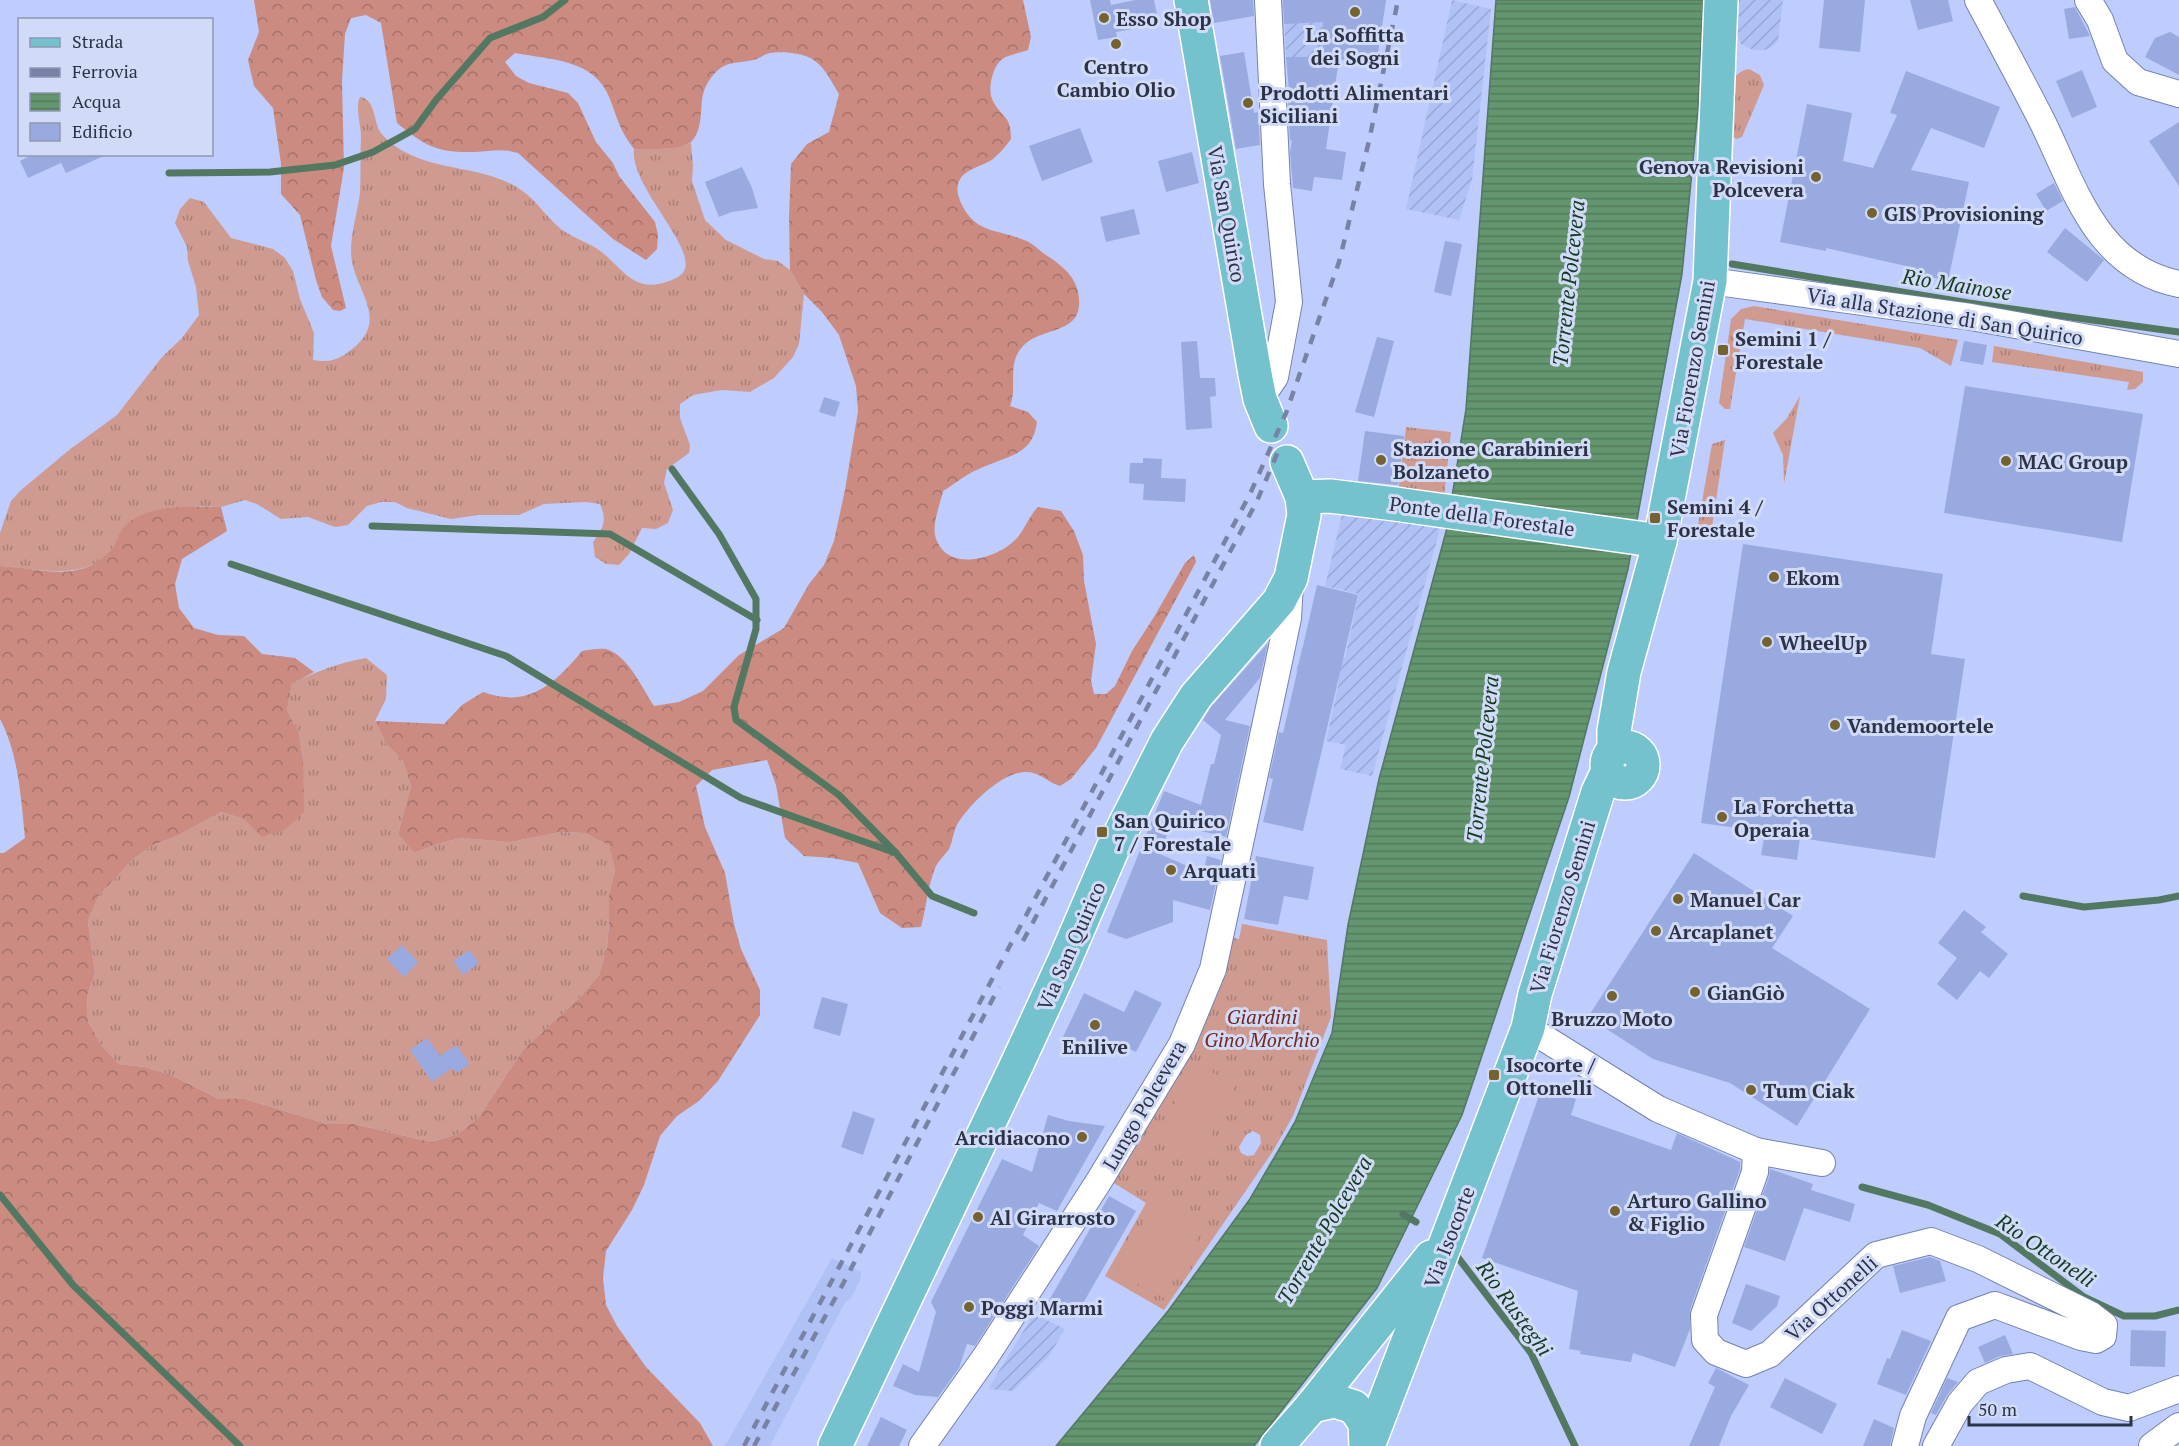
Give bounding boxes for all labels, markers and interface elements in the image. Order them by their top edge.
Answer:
place label: Esso Shop [1116,5,1211,32]
marker: La Soffitta dei Sogni [1348,5,1362,19]
marker: Esso Shop [1097,11,1111,25]
legend [18,18,213,156]
place label: La Soffitta dei Sogni [1306,21,1404,71]
text: Strada [72,29,123,53]
marker: Centro Cambio Olio [1109,37,1123,51]
place label: Centro Cambio Olio [1057,53,1175,103]
text: Ferrovia [72,59,138,83]
place label: Prodotti Alimentari Siciliani [1260,79,1449,129]
text: Acqua [72,89,121,113]
marker: Prodotti Alimentari Siciliani [1241,96,1255,110]
text: Edificio [72,119,132,143]
street label: Via San Quirico [1202,144,1252,284]
place label: Genova Revisioni Polcevera [1639,153,1804,203]
marker: Genova Revisioni Polcevera [1809,170,1823,184]
water label: Torrente Polcevera [1545,199,1591,367]
place label: GIS Provisioning [1884,200,2044,227]
marker: GIS Provisioning [1865,206,1879,220]
water label: Rio Mainose [1899,261,2014,307]
street label: Via Fiorenzo Semini [1663,278,1721,460]
street label: Via alla Stazione di San Quirico [1805,281,2085,351]
place label: Semini 1 / Forestale [1735,325,1832,375]
marker: Semini 1 / Forestale [1716,343,1730,357]
place label: Stazione Carabinieri Bolzaneto [1393,435,1589,485]
place label: MAC Group [2018,448,2128,475]
marker: Stazione Carabinieri Bolzaneto [1374,453,1388,467]
marker: MAC Group [1999,454,2013,468]
street label: Ponte della Forestale [1388,490,1576,542]
place label: Semini 4 / Forestale [1667,493,1764,543]
marker: Semini 4 / Forestale [1648,511,1662,525]
place label: Ekom [1786,564,1840,591]
marker: Ekom [1767,570,1781,584]
place label: WheelUp [1779,629,1867,656]
marker: WheelUp [1760,635,1774,649]
water label: Torrente Polcevera [1459,675,1505,843]
place label: Vandemoortele [1847,712,1994,739]
marker: Vandemoortele [1828,718,1842,732]
place label: La Forchetta Operaia [1734,793,1854,843]
place label: San Quirico 7 / Forestale [1114,807,1232,857]
marker: La Forchetta Operaia [1715,810,1729,824]
street label: Via Fiorenzo Semini [1523,817,1601,997]
marker: San Quirico 7 / Forestale [1095,825,1109,839]
place label: Arquati [1183,857,1257,884]
marker: Arquati [1164,863,1178,877]
street label: Via San Quirico [1031,877,1111,1015]
place label: Manuel Car [1690,886,1801,913]
marker: Manuel Car [1671,892,1685,906]
place label: Arcaplanet [1668,918,1774,945]
marker: Arcaplanet [1649,924,1663,938]
place label: GianGiò [1707,979,1785,1006]
marker: GianGiò [1688,985,1702,999]
marker: Bruzzo Moto [1605,989,1619,1003]
park label: Giardini Gino Morchio [1204,1003,1320,1053]
place label: Bruzzo Moto [1551,1005,1673,1032]
marker: Enilive [1088,1018,1102,1032]
place label: Enilive [1062,1033,1128,1060]
street label: Lungo Polcevera [1096,1035,1192,1175]
place label: Isocorte / Ottonelli [1506,1051,1596,1101]
marker: Isocorte / Ottonelli [1487,1068,1501,1082]
place label: Tum Ciak [1763,1077,1855,1104]
marker: Tum Ciak [1744,1083,1758,1097]
place label: Arcidiacono [955,1124,1070,1151]
marker: Arcidiacono [1075,1130,1089,1144]
water label: Torrente Polcevera [1270,1151,1378,1309]
street label: Via Isocorte [1417,1182,1481,1292]
place label: Arturo Gallino & Figlio [1627,1187,1767,1237]
place label: Al Girarrosto [990,1204,1115,1231]
marker: Arturo Gallino & Figlio [1608,1204,1622,1218]
water label: Rio Ottonelli [1990,1206,2101,1294]
marker: Al Girarrosto [971,1210,985,1224]
street label: Via Ottonelli [1779,1249,1883,1347]
water label: Rio Rusteghi [1470,1254,1559,1362]
place label: Poggi Marmi [981,1294,1104,1321]
marker: Poggi Marmi [962,1300,976,1314]
scale bar [1969,1389,2131,1427]
text: 50 m [1978,1397,2018,1421]

